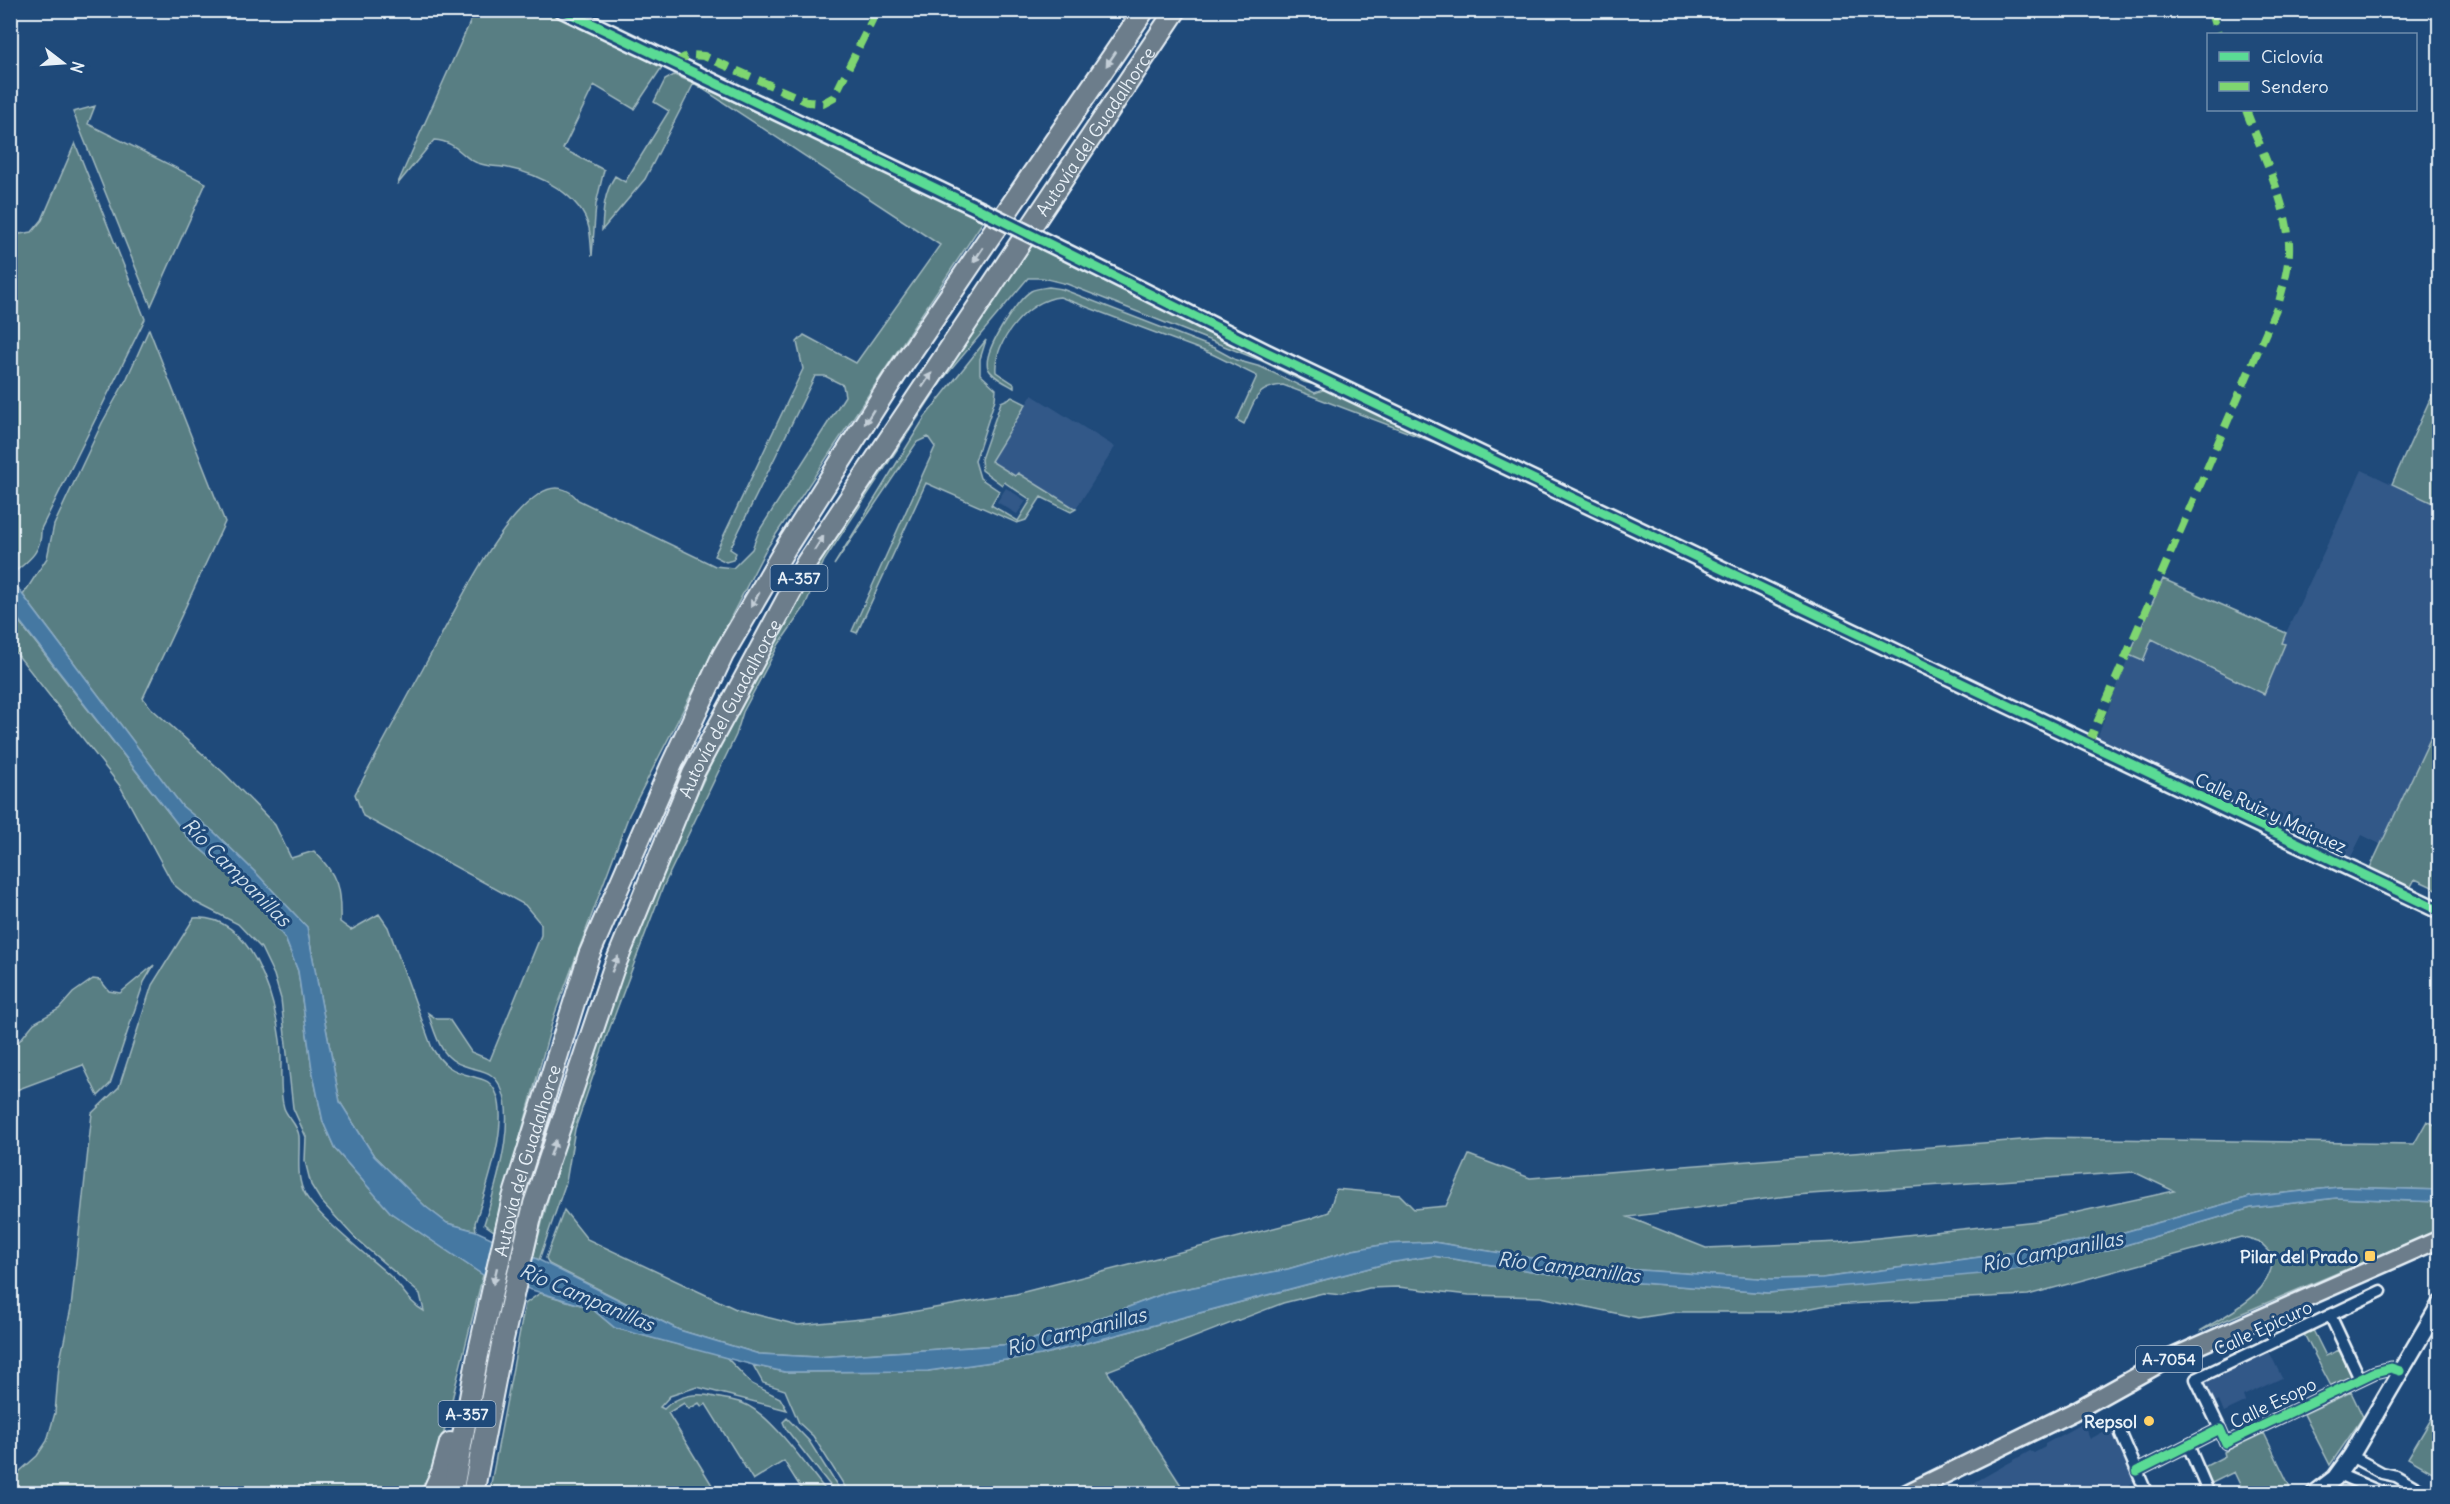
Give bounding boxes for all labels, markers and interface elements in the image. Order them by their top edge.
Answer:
north arrow [33,33,93,93]
legend [2207,33,2417,111]
street label: Autovía del Guadalhorce [1030,42,1160,220]
text: Ciclovía [2261,45,2323,68]
one-way arrow [1106,51,1117,67]
text: N [66,59,89,76]
text: Sendero [2261,75,2329,98]
one-way arrow [972,246,984,262]
one-way arrow [921,372,932,389]
one-way arrow [864,409,875,425]
one-way arrow [814,535,825,552]
road number: A-357 [770,565,828,591]
one-way arrow [750,592,761,608]
street label: Autovía del Guadalhorce [673,615,786,801]
street label: Calle Ruiz y Maiquez [2191,768,2351,858]
water label: Río Campanillas [177,812,298,933]
one-way arrow [610,954,620,972]
street label: Autovía del Guadalhorce [489,1062,566,1259]
one-way arrow [549,1139,559,1157]
water label: Río Campanillas [1979,1225,2127,1277]
place label: Pilar del Prado [2240,1245,2358,1268]
water label: Río Campanillas [1496,1246,1644,1288]
marker: Pilar del Prado [2363,1249,2377,1263]
water label: Río Campanillas [516,1257,660,1337]
one-way arrow [490,1267,499,1286]
street label: Calle Epicuro [2210,1295,2316,1361]
water label: Río Campanillas [1003,1301,1150,1360]
road number: A-7054 [2136,1346,2202,1372]
street label: Calle Esopo [2226,1372,2320,1434]
road number: A-357 [438,1401,496,1427]
place label: Repsol [2084,1410,2137,1433]
marker: Repsol [2142,1414,2156,1428]

